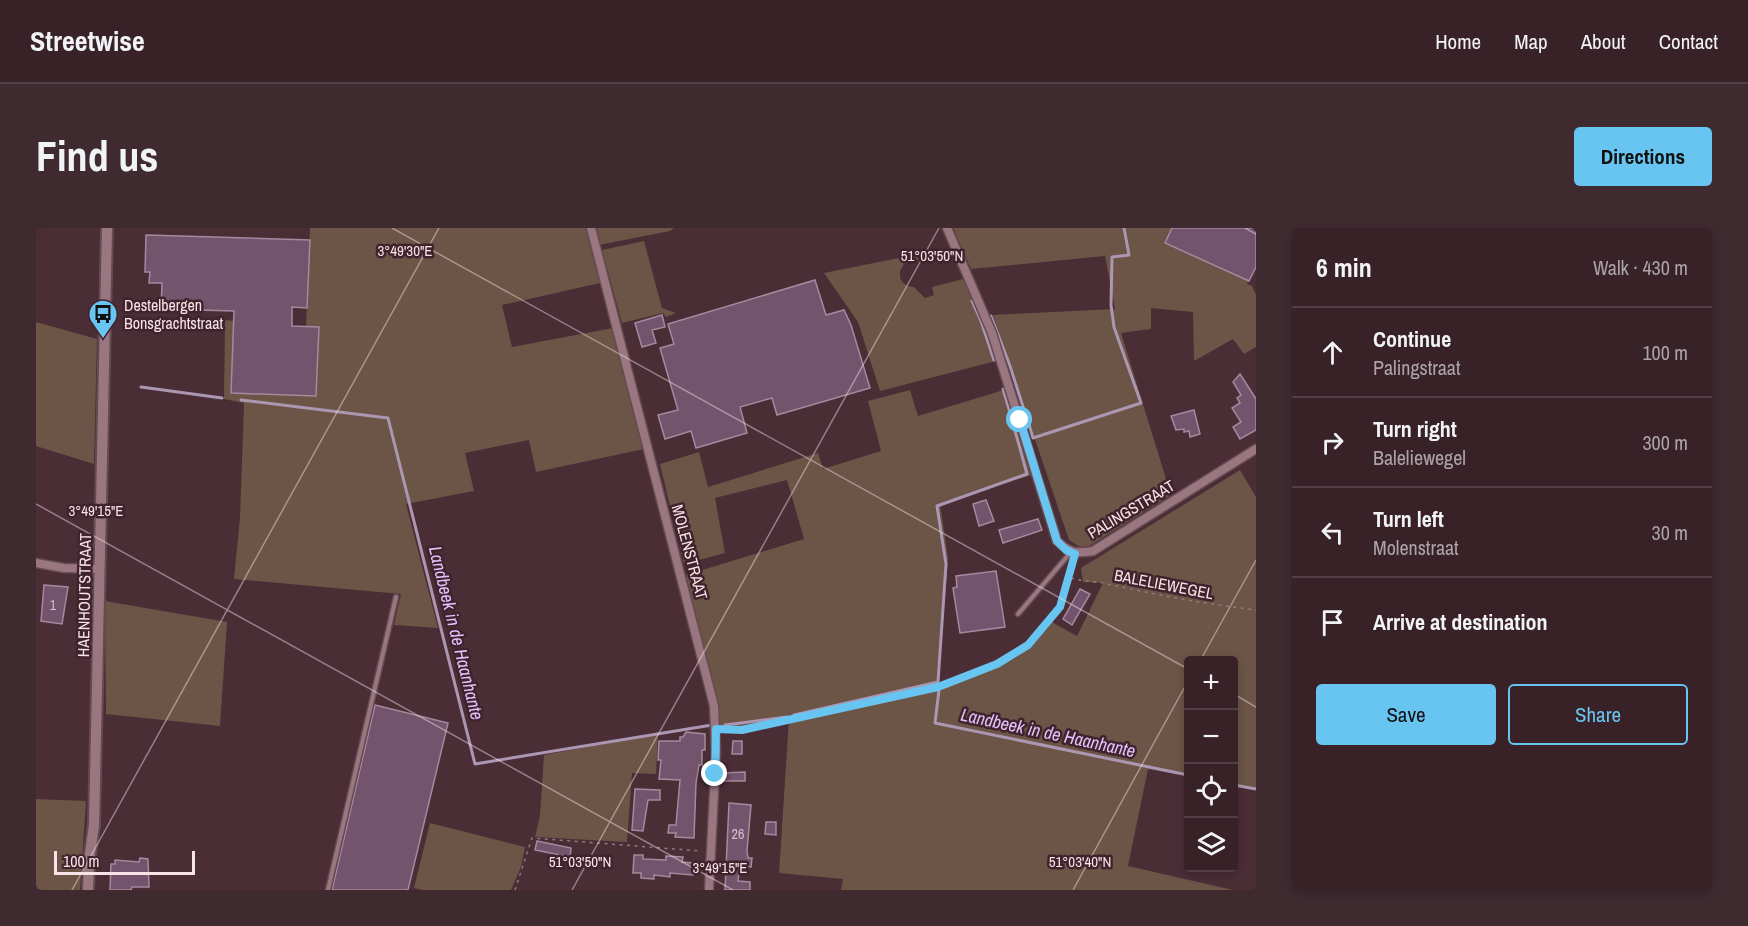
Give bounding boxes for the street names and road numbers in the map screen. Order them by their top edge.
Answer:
street label: PALINGSTRAAT [1083,474,1179,544]
street label: MOLENSTRAAT [667,502,713,602]
street label: HAENHOUTSTRAAT [72,533,96,657]
street label: BALELIEWEGEL [1113,564,1216,605]

